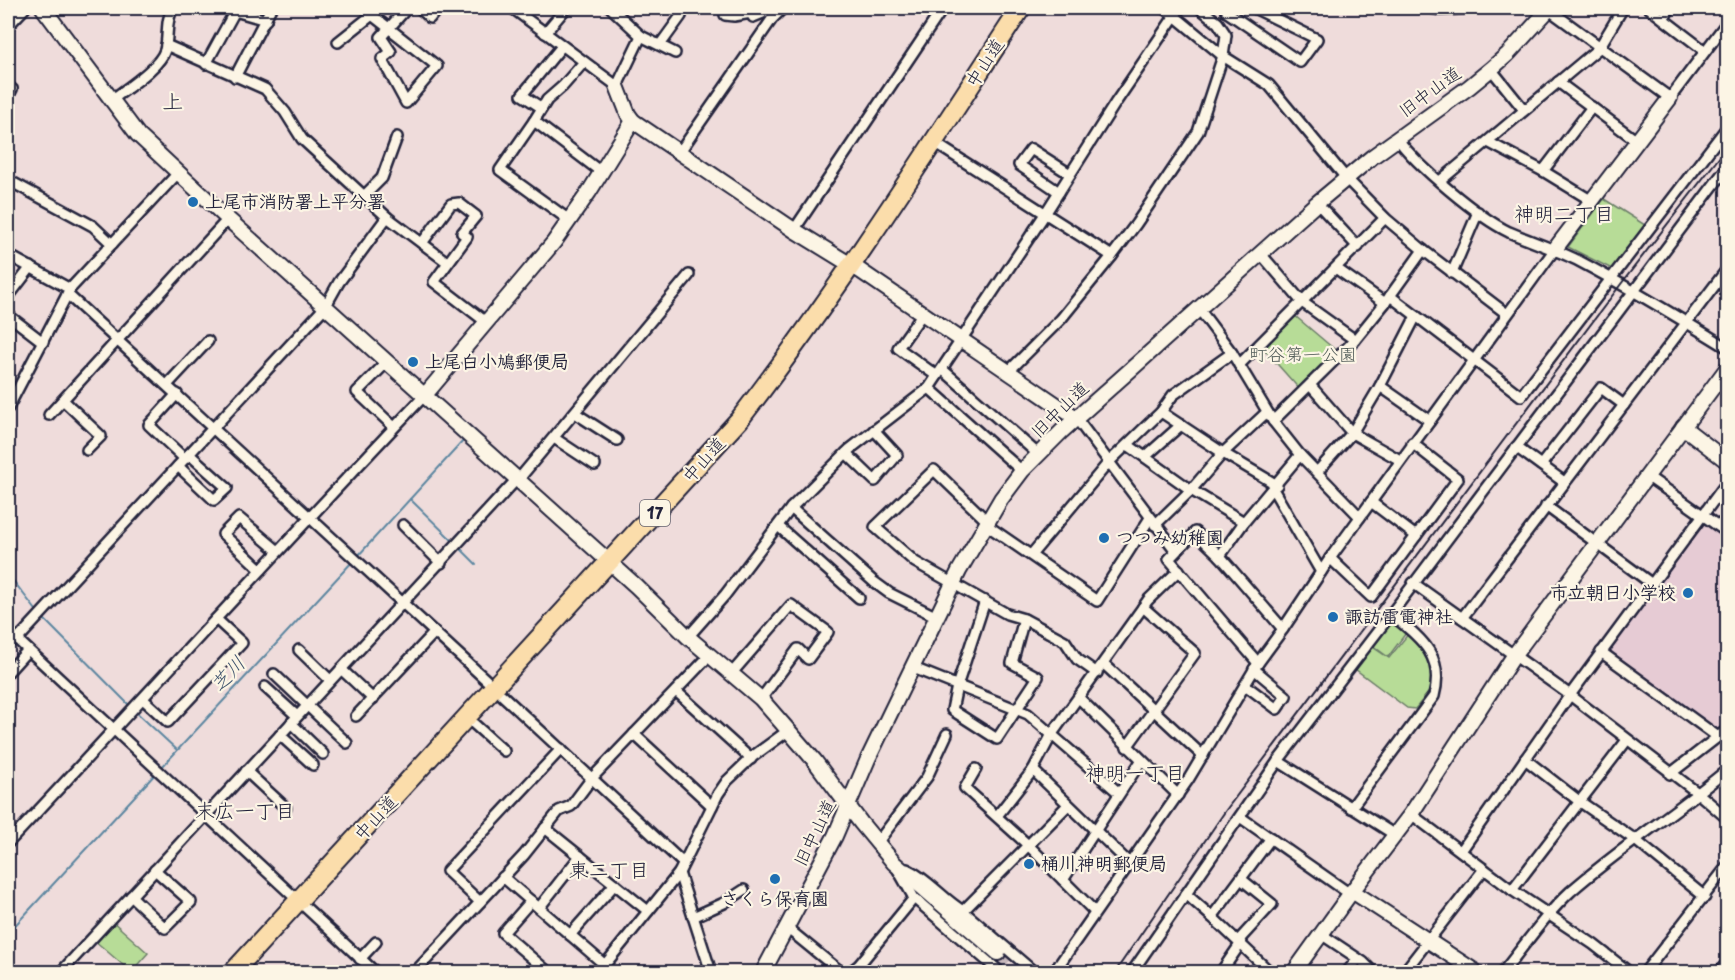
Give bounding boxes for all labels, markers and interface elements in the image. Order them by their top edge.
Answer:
street label: 中山道 [958,32,1010,92]
street label: 旧中山道 [1392,59,1466,123]
district label: 上 [163,84,184,116]
place label: 上尾市消防署上平分署 [205,187,385,214]
marker: 上尾市消防署上平分署 [186,195,200,209]
district label: 神明二丁目 [1514,198,1614,228]
park label: 町谷第一公園 [1249,340,1357,367]
place label: 上尾白小鳩郵便局 [425,347,569,374]
marker: 上尾白小鳩郵便局 [406,355,420,369]
street label: 旧中山道 [1024,374,1094,444]
street label: 中山道 [675,430,731,488]
road number: 17 [640,500,670,526]
place label: つつみ幼稚園 [1116,523,1224,550]
marker: つつみ幼稚園 [1097,531,1111,545]
place label: 市立朝日小学校 [1550,578,1676,605]
marker: 市立朝日小学校 [1681,586,1695,600]
place label: 諏訪雷電神社 [1345,602,1453,629]
marker: 諏訪雷電神社 [1326,610,1340,624]
water label: 芝川 [203,648,252,698]
district label: 神明一丁目 [1085,757,1185,787]
street label: 中山道 [347,788,403,846]
street label: 旧中山道 [786,794,842,871]
district label: 末広一丁目 [195,795,295,825]
place label: 桶川神明郵便局 [1041,849,1167,876]
district label: 東二丁目 [569,854,649,884]
marker: 桶川神明郵便局 [1022,857,1036,871]
marker: さくら保育園 [768,872,782,886]
place label: さくら保育園 [721,884,829,911]

